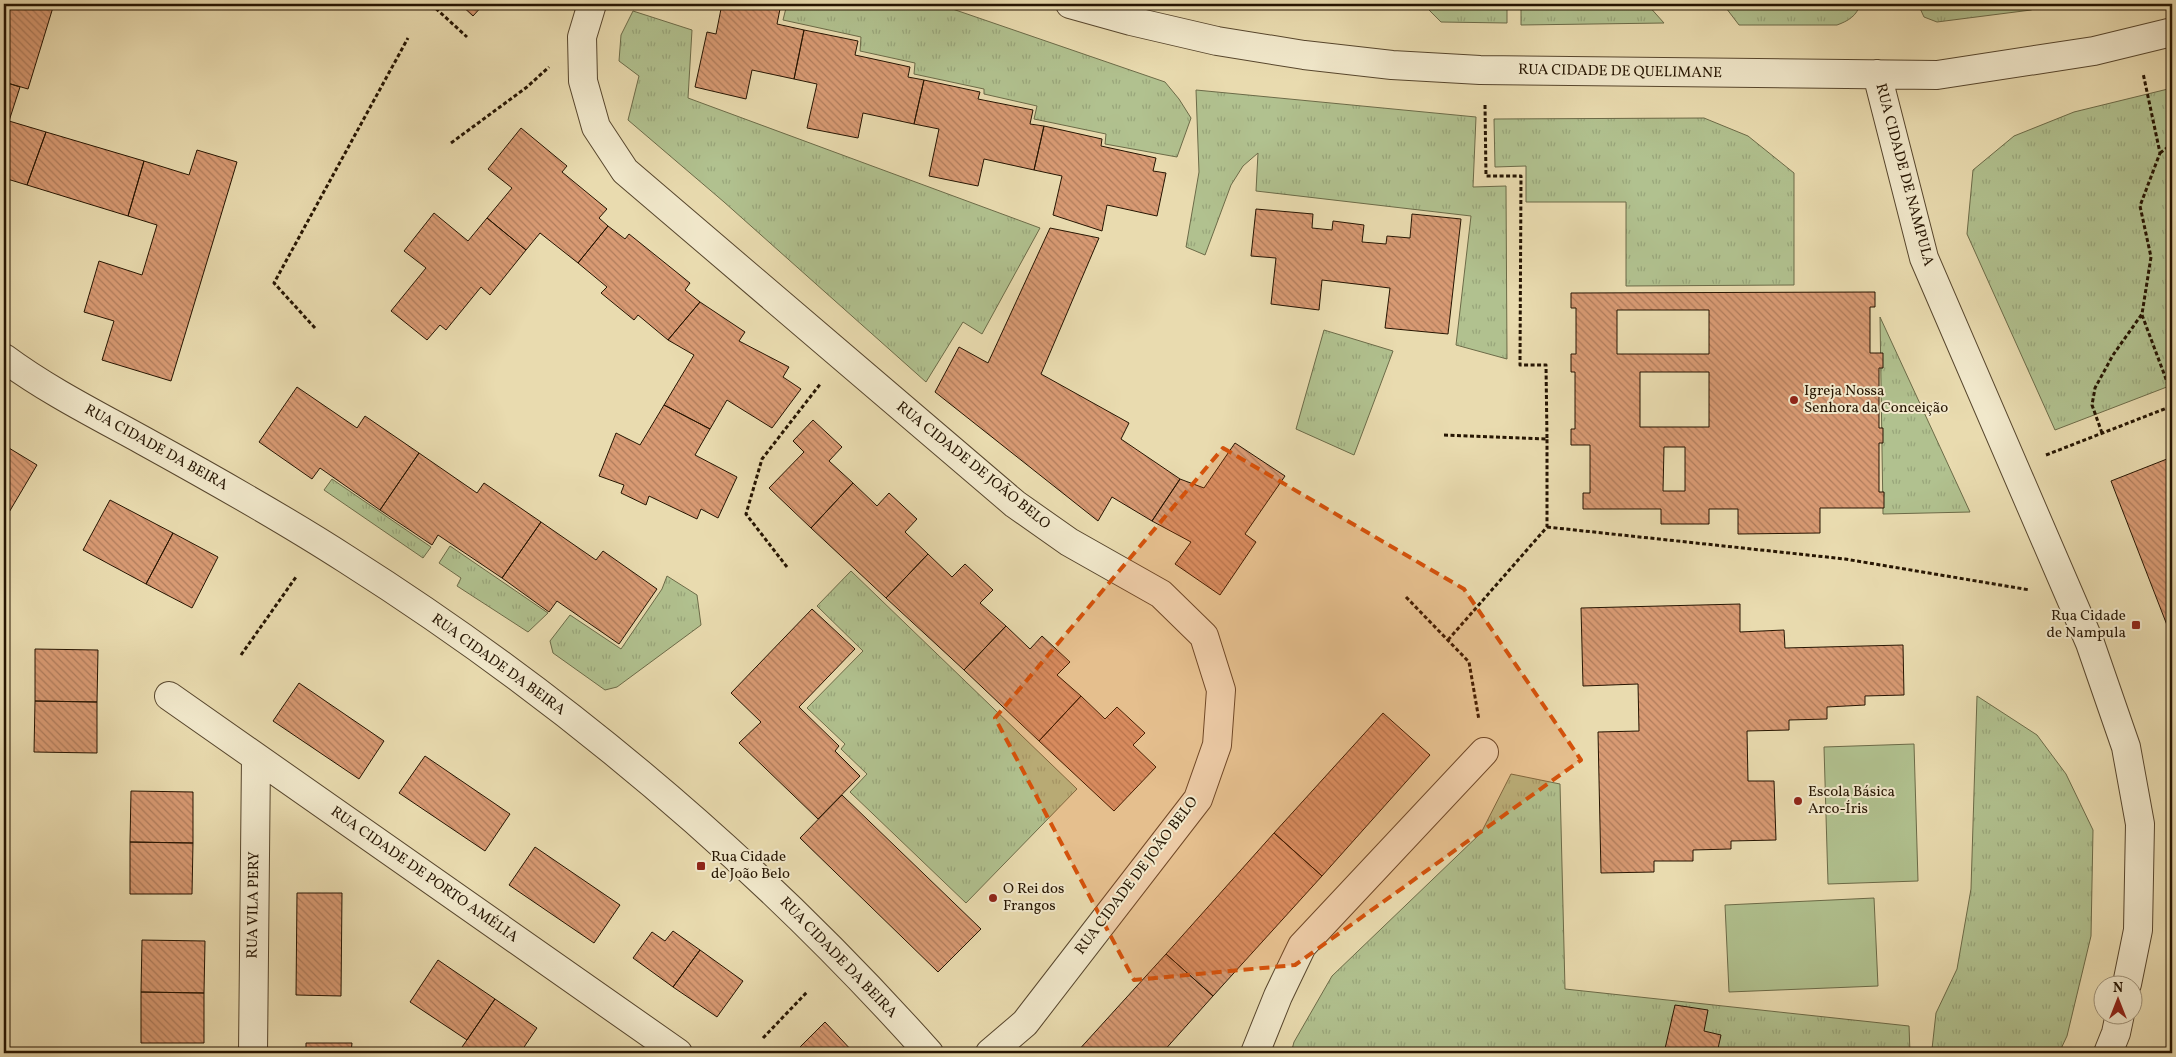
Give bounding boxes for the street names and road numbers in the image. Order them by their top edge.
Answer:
street label: RUA CIDADE DE QUELIMANE [1518,60,1722,84]
street label: RUA CIDADE DE NAMPULA [1869,81,1939,269]
street label: RUA CIDADE DE JOÃO BELO [891,397,1055,535]
street label: RUA CIDADE DA BEIRA [80,400,232,497]
street label: RUA CIDADE DA BEIRA [427,609,570,721]
street label: RUA CIDADE DE JOÃO BELO [1070,793,1204,959]
street label: RUA CIDADE DE PORTO AMÉLIA [326,802,522,948]
street label: RUA VILA PERY [243,851,265,959]
street label: RUA CIDADE DA BEIRA [774,893,902,1024]

